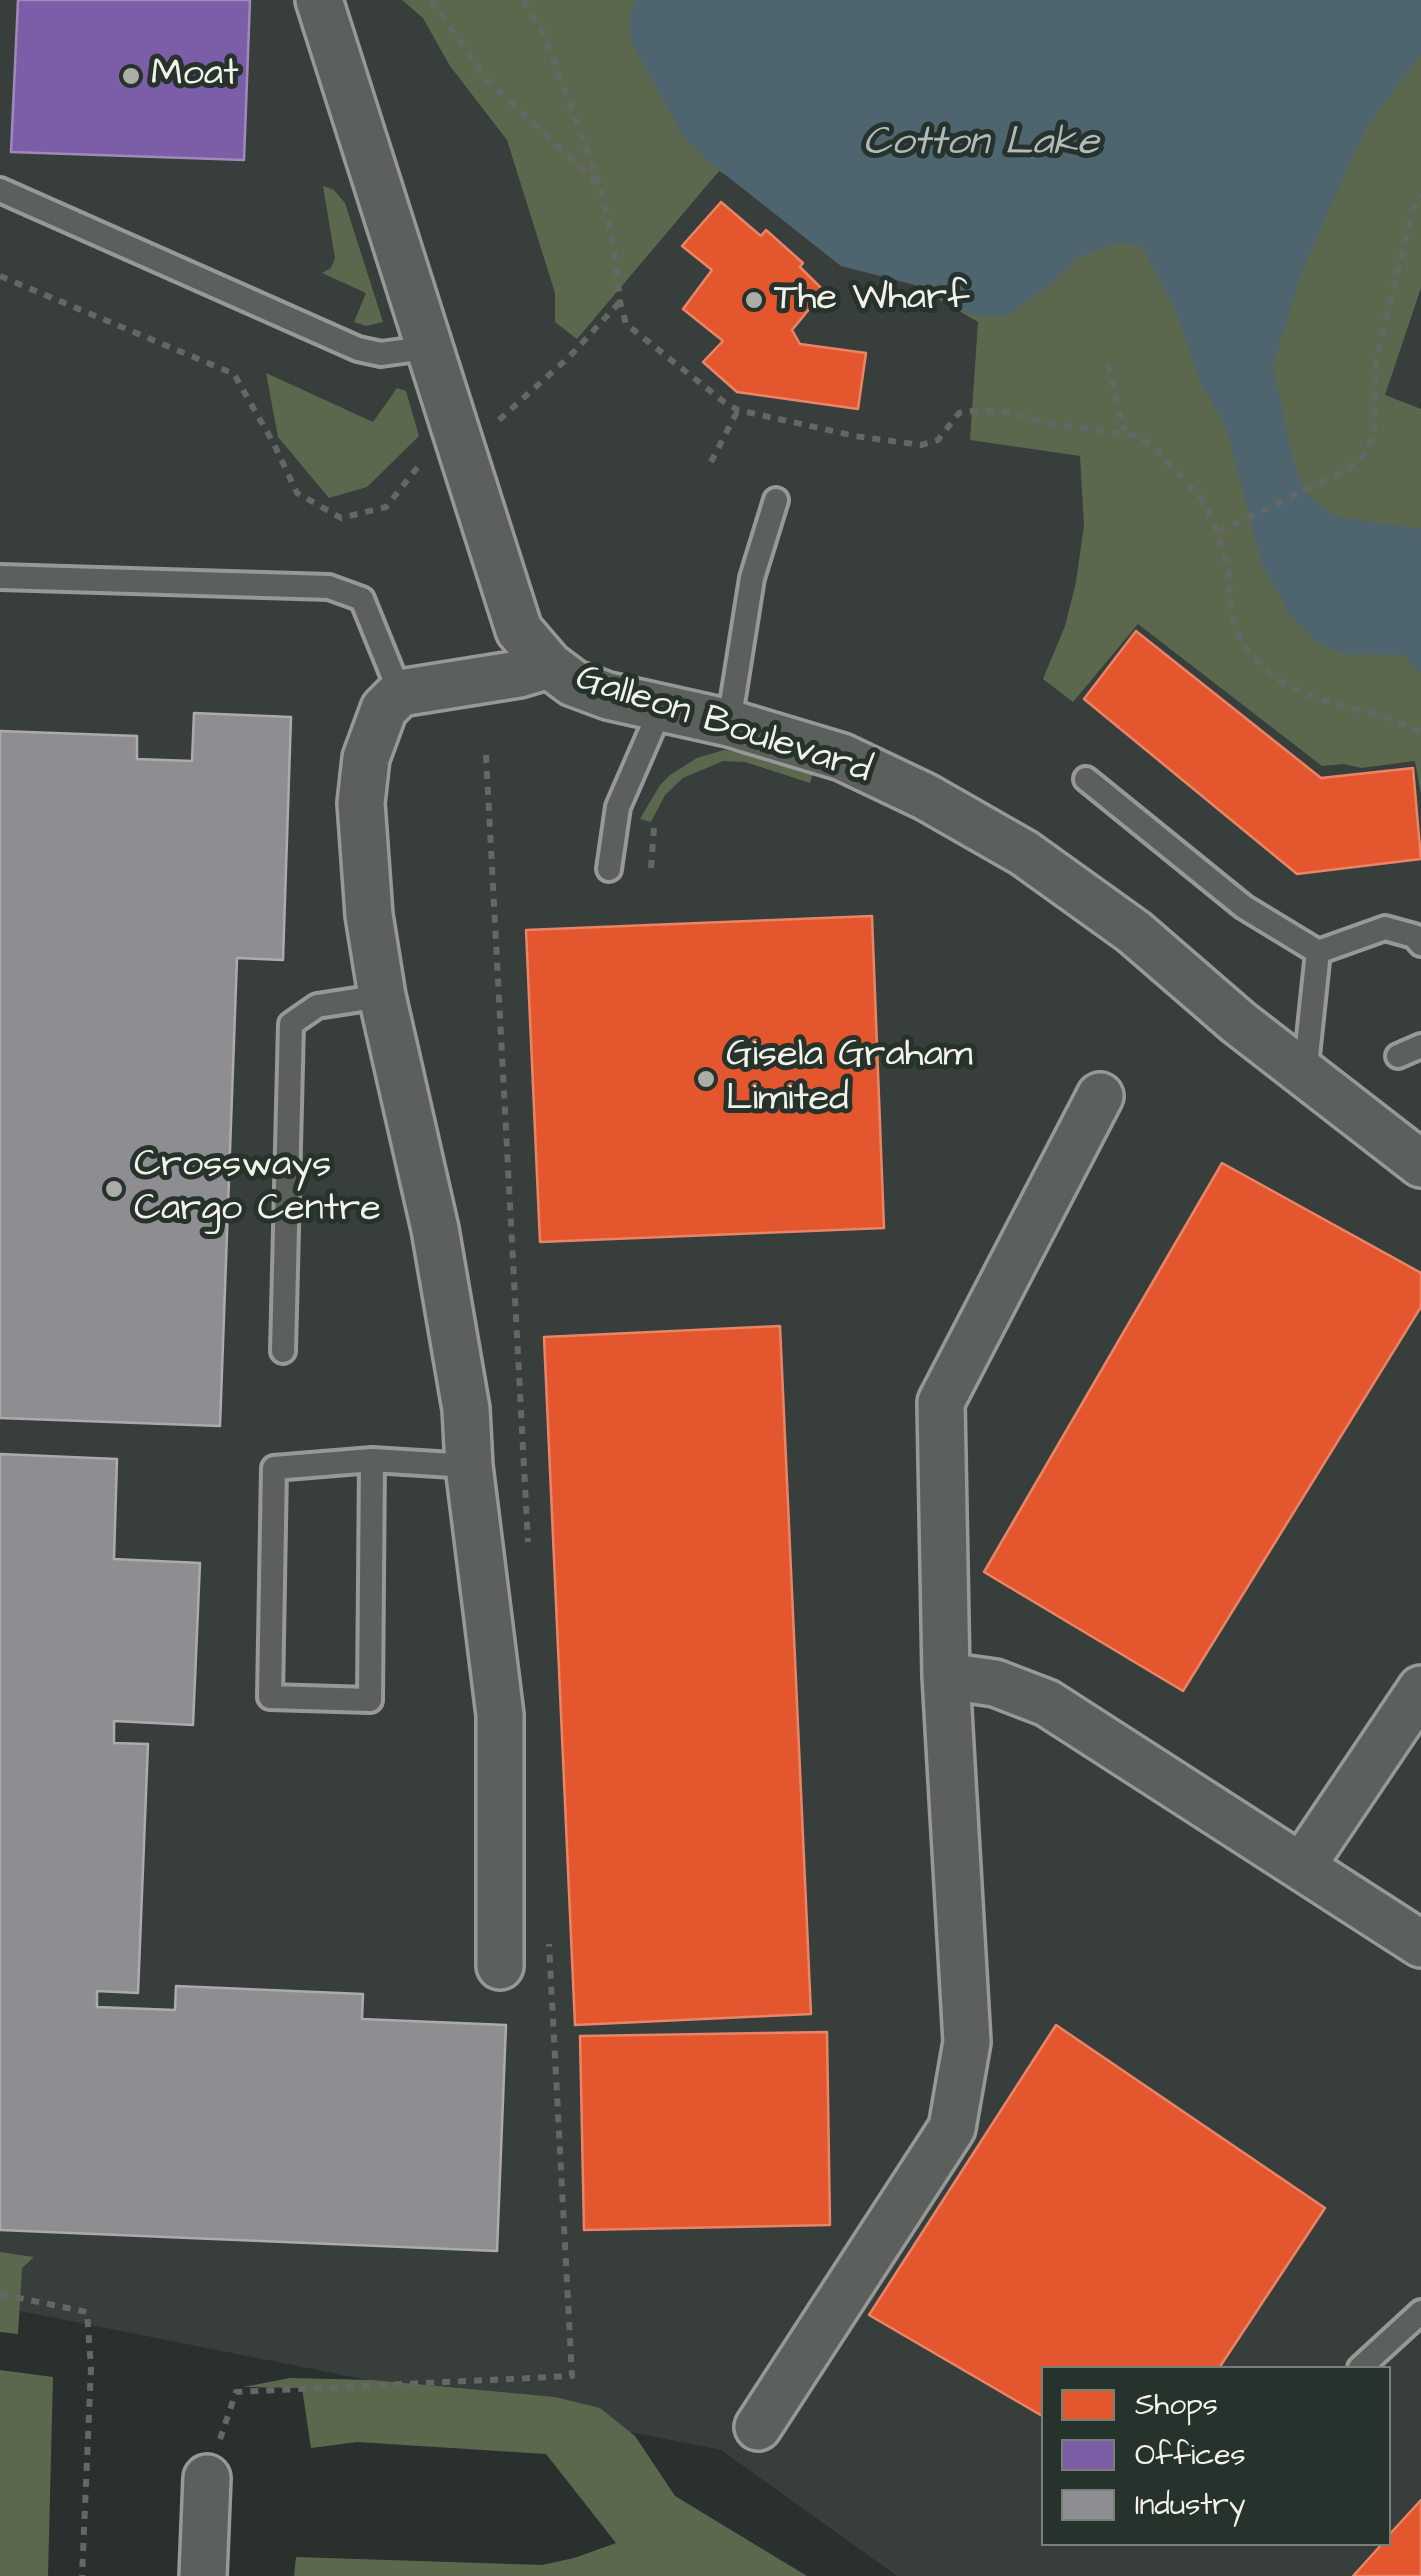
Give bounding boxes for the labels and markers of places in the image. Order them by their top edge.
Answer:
place label: Moat [151,53,239,99]
marker: Moat [120,65,142,87]
place label: The Wharf [774,277,970,323]
marker: The Wharf [743,289,765,311]
place label: Gisela Graham Limited [726,1034,973,1124]
marker: Gisela Graham Limited [695,1068,717,1090]
place label: Crossways Cargo Centre [134,1144,381,1234]
marker: Crossways Cargo Centre [103,1178,125,1200]

